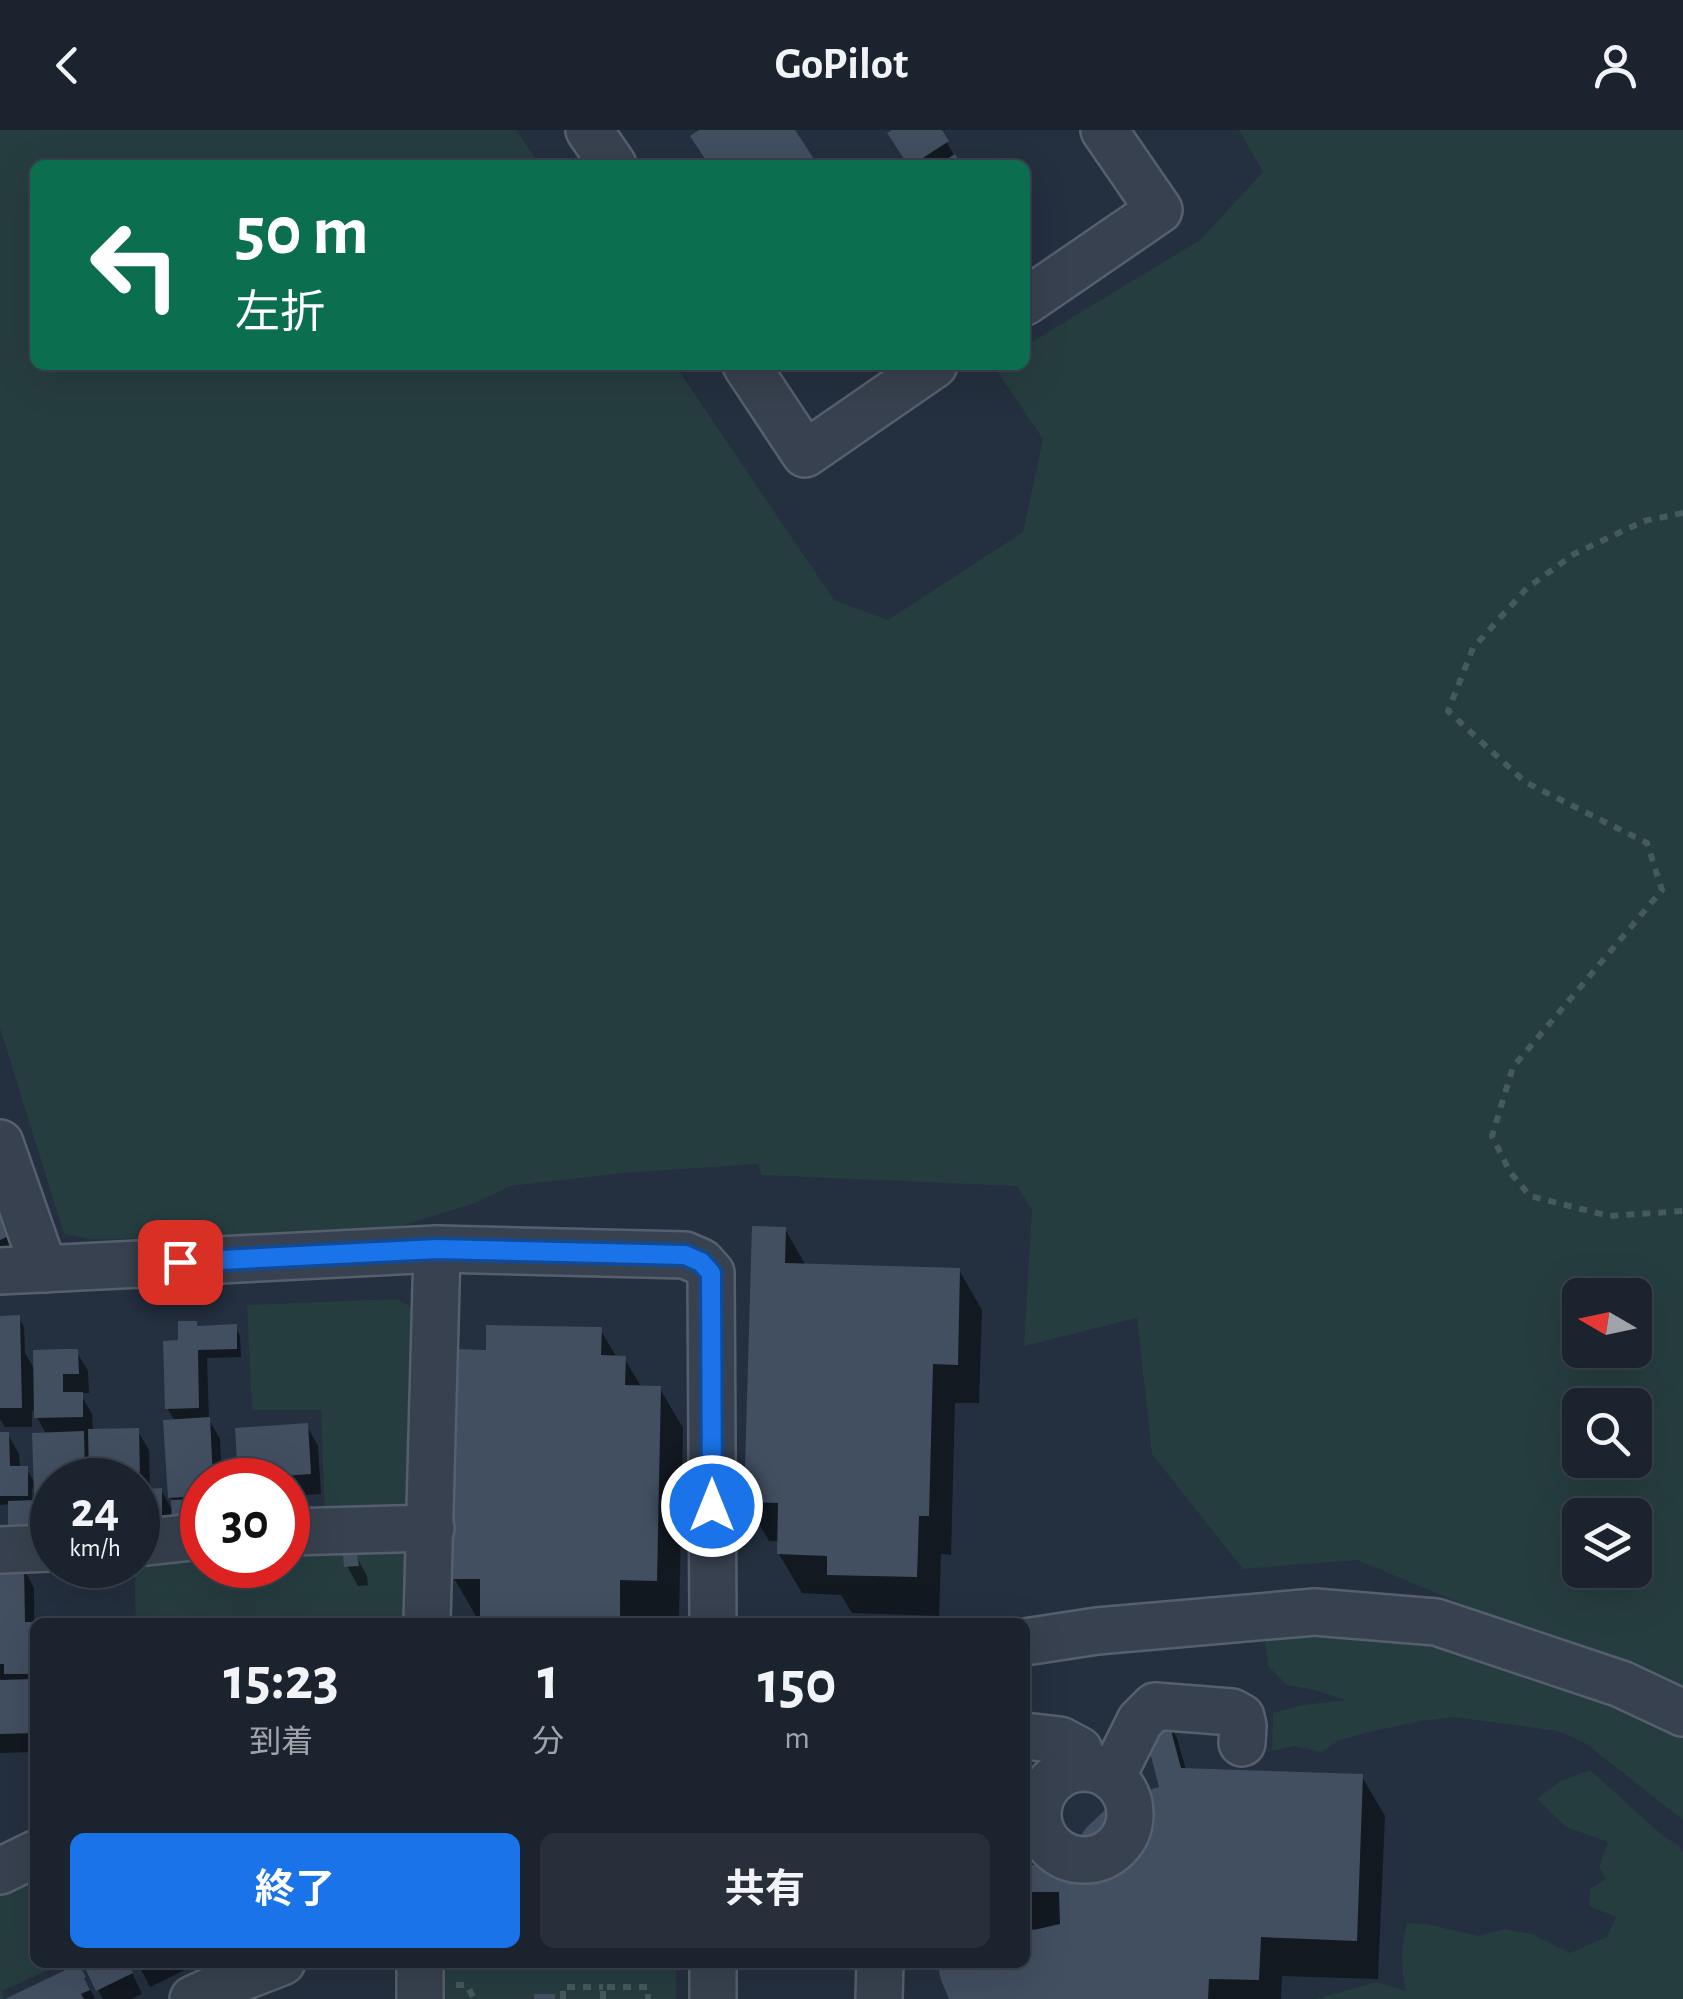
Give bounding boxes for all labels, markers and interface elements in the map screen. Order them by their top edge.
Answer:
icon: back [40,38,95,93]
icon: person [1588,38,1643,93]
text: GoPilot [775,42,908,87]
text: 50 m [235,197,369,267]
icon: left [70,200,200,330]
text: 左折 [235,291,325,336]
pin [138,1220,223,1305]
icon: arrive [153,1235,208,1290]
north arrow [1562,1278,1652,1368]
map controls [1562,1278,1652,1588]
button: search [1562,1388,1652,1478]
position arrow [660,1454,764,1558]
speed limit sign: 30 [180,1458,310,1588]
text: 24 [71,1486,119,1536]
button: layers [1562,1498,1652,1588]
text: km/h [69,1536,121,1561]
text: 15:23 [223,1650,339,1710]
text: 1 [538,1650,559,1710]
text: 150 [758,1654,837,1714]
text: m [784,1722,810,1754]
text: 到着 [249,1726,313,1758]
text: 分 [532,1726,564,1758]
button: 終了 [70,1833,520,1948]
button: 共有 [540,1833,990,1948]

